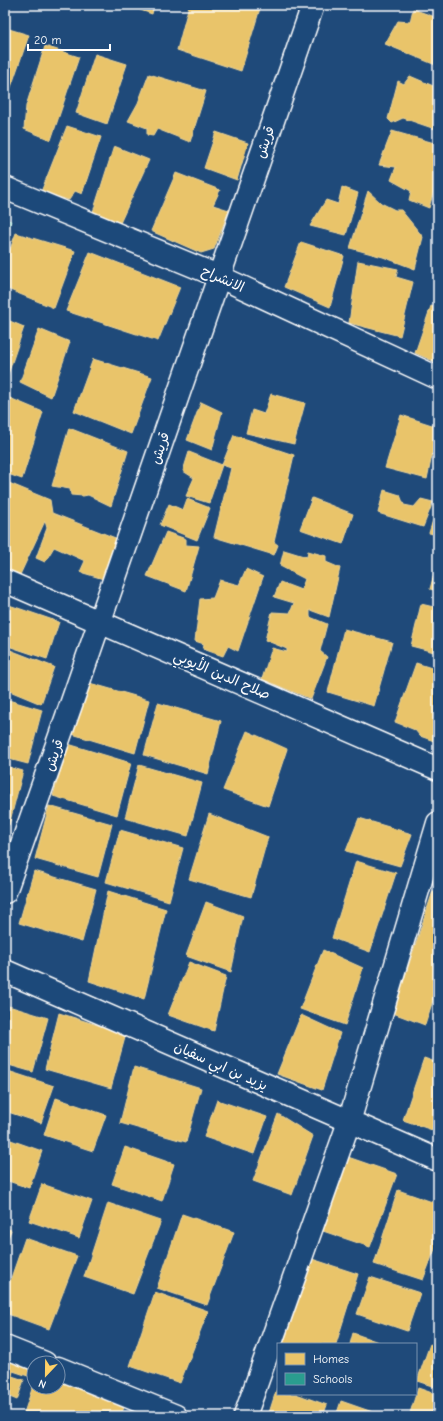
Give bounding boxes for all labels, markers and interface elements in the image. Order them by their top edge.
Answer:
scale bar [28,26,110,52]
text: 20 m [34,33,62,47]
street label: قريش [252,124,278,160]
street label: الانشراح [199,262,247,297]
street label: قريش [147,430,173,466]
street label: صلاح الدين الأيوبي [170,646,273,707]
street label: قريش [40,737,68,773]
street label: يزيد بن ابي سفيان [170,1038,270,1098]
legend [277,1343,417,1395]
text: Homes [313,1352,349,1366]
north arrow [26,1355,66,1395]
text: Schools [313,1372,352,1386]
text: N [37,1376,48,1391]

